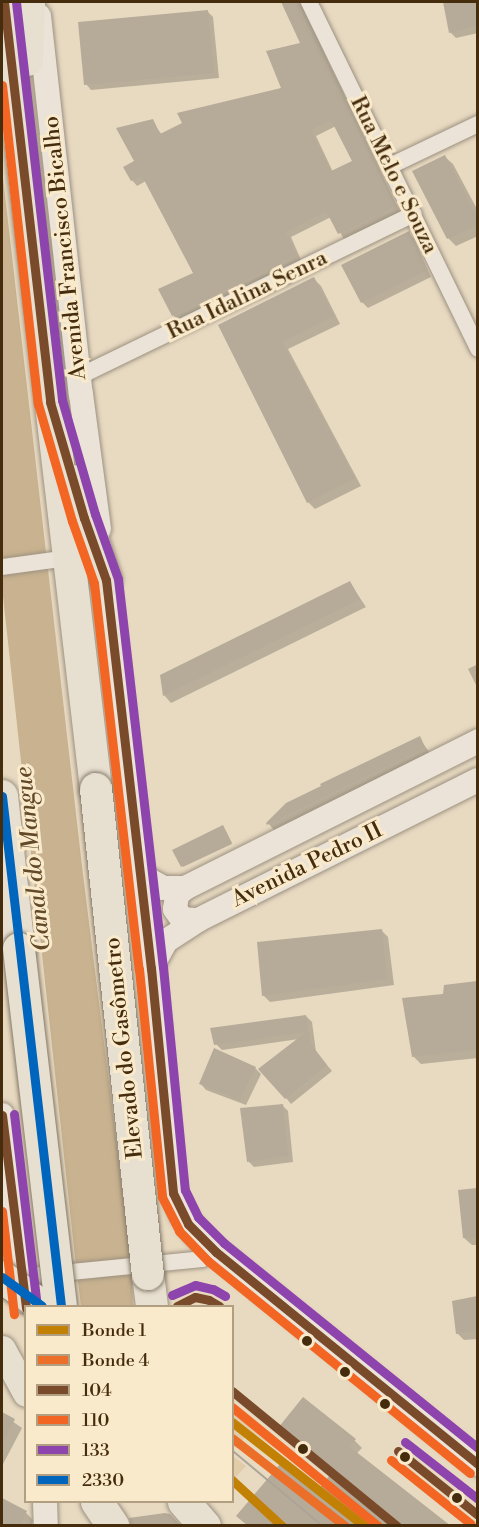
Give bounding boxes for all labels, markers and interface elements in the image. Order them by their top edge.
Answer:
street label: Rua Melo e Souza [344,92,444,258]
street label: Avenida Francisco Bicalho [38,115,92,381]
street label: Rua Idalina Senra [162,245,332,345]
water label: Canal do Mangue [10,765,58,953]
street label: Avenida Pedro II [227,817,387,913]
street label: Elevado do Gasômetro [99,936,149,1160]
legend [24,1305,234,1503]
text: Bonde 1 [82,1319,146,1342]
unlabelled marker [301,1335,313,1347]
text: Bonde 4 [82,1349,149,1372]
unlabelled marker [339,1366,351,1378]
text: 104 [82,1379,112,1402]
unlabelled marker [379,1398,391,1410]
text: 110 [82,1409,109,1432]
text: 133 [82,1439,110,1462]
unlabelled marker [297,1443,309,1455]
unlabelled marker [399,1451,411,1463]
text: 2330 [82,1469,124,1492]
unlabelled marker [451,1492,463,1504]

